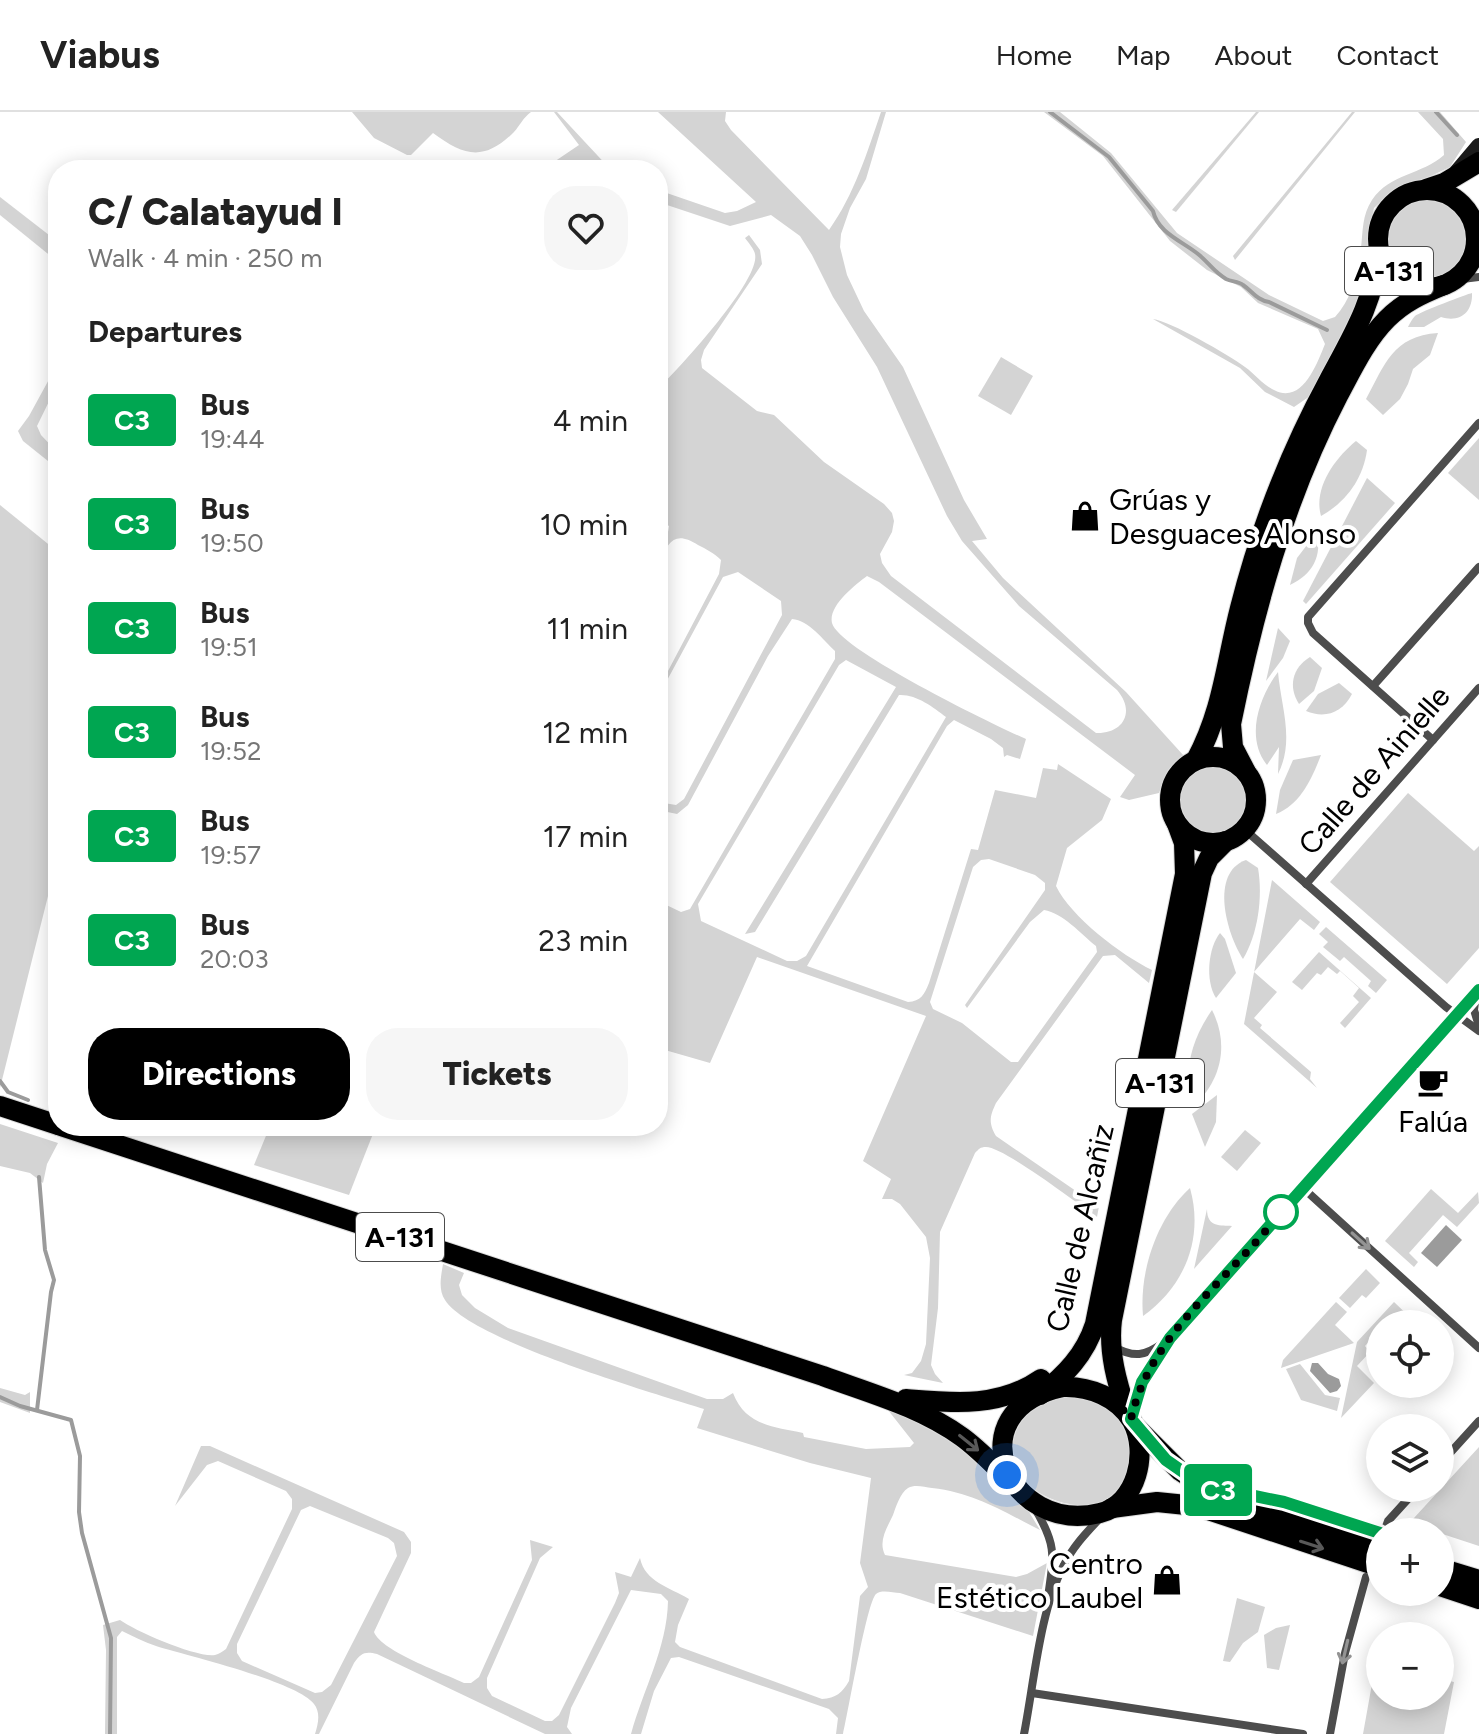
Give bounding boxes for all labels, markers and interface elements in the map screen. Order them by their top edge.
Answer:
text: Viabus [40,32,160,78]
text: Home [996,38,1072,72]
text: Map [1116,38,1171,72]
text: About [1215,38,1292,72]
text: Contact [1336,38,1439,72]
button: heart [544,186,628,270]
text: C/ Calatayud I [88,189,343,235]
text: Walk · 4 min · 250 m [88,242,322,274]
road number: A-131 [1345,247,1433,295]
text: Departures [88,313,242,350]
text: Bus [200,386,249,423]
text: 4 min [553,402,628,439]
text: C3 [114,403,150,437]
text: 19:44 [200,423,264,455]
place label: Grúas y Desguaces Alonso [1109,481,1356,552]
text: Bus [200,490,249,527]
shop icon: Grúas y Desguaces Alonso [1068,499,1102,533]
text: 10 min [540,506,628,543]
text: C3 [114,507,150,541]
text: 19:50 [200,527,264,559]
text: Bus [200,594,249,631]
text: 11 min [547,610,628,647]
text: C3 [114,611,150,645]
text: 19:51 [200,631,258,663]
street label: Calle de Ainielle [1290,678,1458,862]
text: Bus [200,698,249,735]
text: 12 min [542,714,628,751]
text: C3 [114,715,150,749]
text: 19:52 [200,735,262,767]
text: Bus [200,802,249,839]
text: 17 min [543,818,628,855]
text: C3 [114,819,150,853]
text: 19:57 [200,839,261,871]
text: Bus [200,906,249,943]
text: 23 min [538,922,628,959]
text: C3 [114,923,150,957]
text: 20:03 [200,943,269,975]
button: Directions [88,1028,350,1120]
button: Tickets [366,1028,628,1120]
road number: A-131 [1116,1059,1204,1107]
cafe icon: Falúa [1416,1065,1450,1099]
place label: Falúa [1398,1103,1468,1140]
street label: Calle de Alcañiz [1038,1120,1122,1336]
unlabelled marker [1264,1195,1298,1229]
road number: A-131 [356,1213,444,1261]
one-way arrow [1350,1231,1370,1249]
map controls [1366,1310,1454,1710]
button: locate [1366,1310,1454,1398]
button: layers [1366,1414,1454,1502]
one-way arrow [958,1434,979,1452]
your location [987,1455,1027,1495]
line badge: C3 [1182,1464,1254,1516]
text: C3 [1200,1473,1236,1507]
button: + [1366,1518,1454,1606]
one-way arrow [1300,1538,1325,1553]
place label: Centro Estético Laubel [936,1545,1143,1616]
shop icon: Centro Estético Laubel [1150,1563,1184,1597]
button: − [1366,1622,1454,1710]
one-way arrow [1337,1639,1352,1664]

